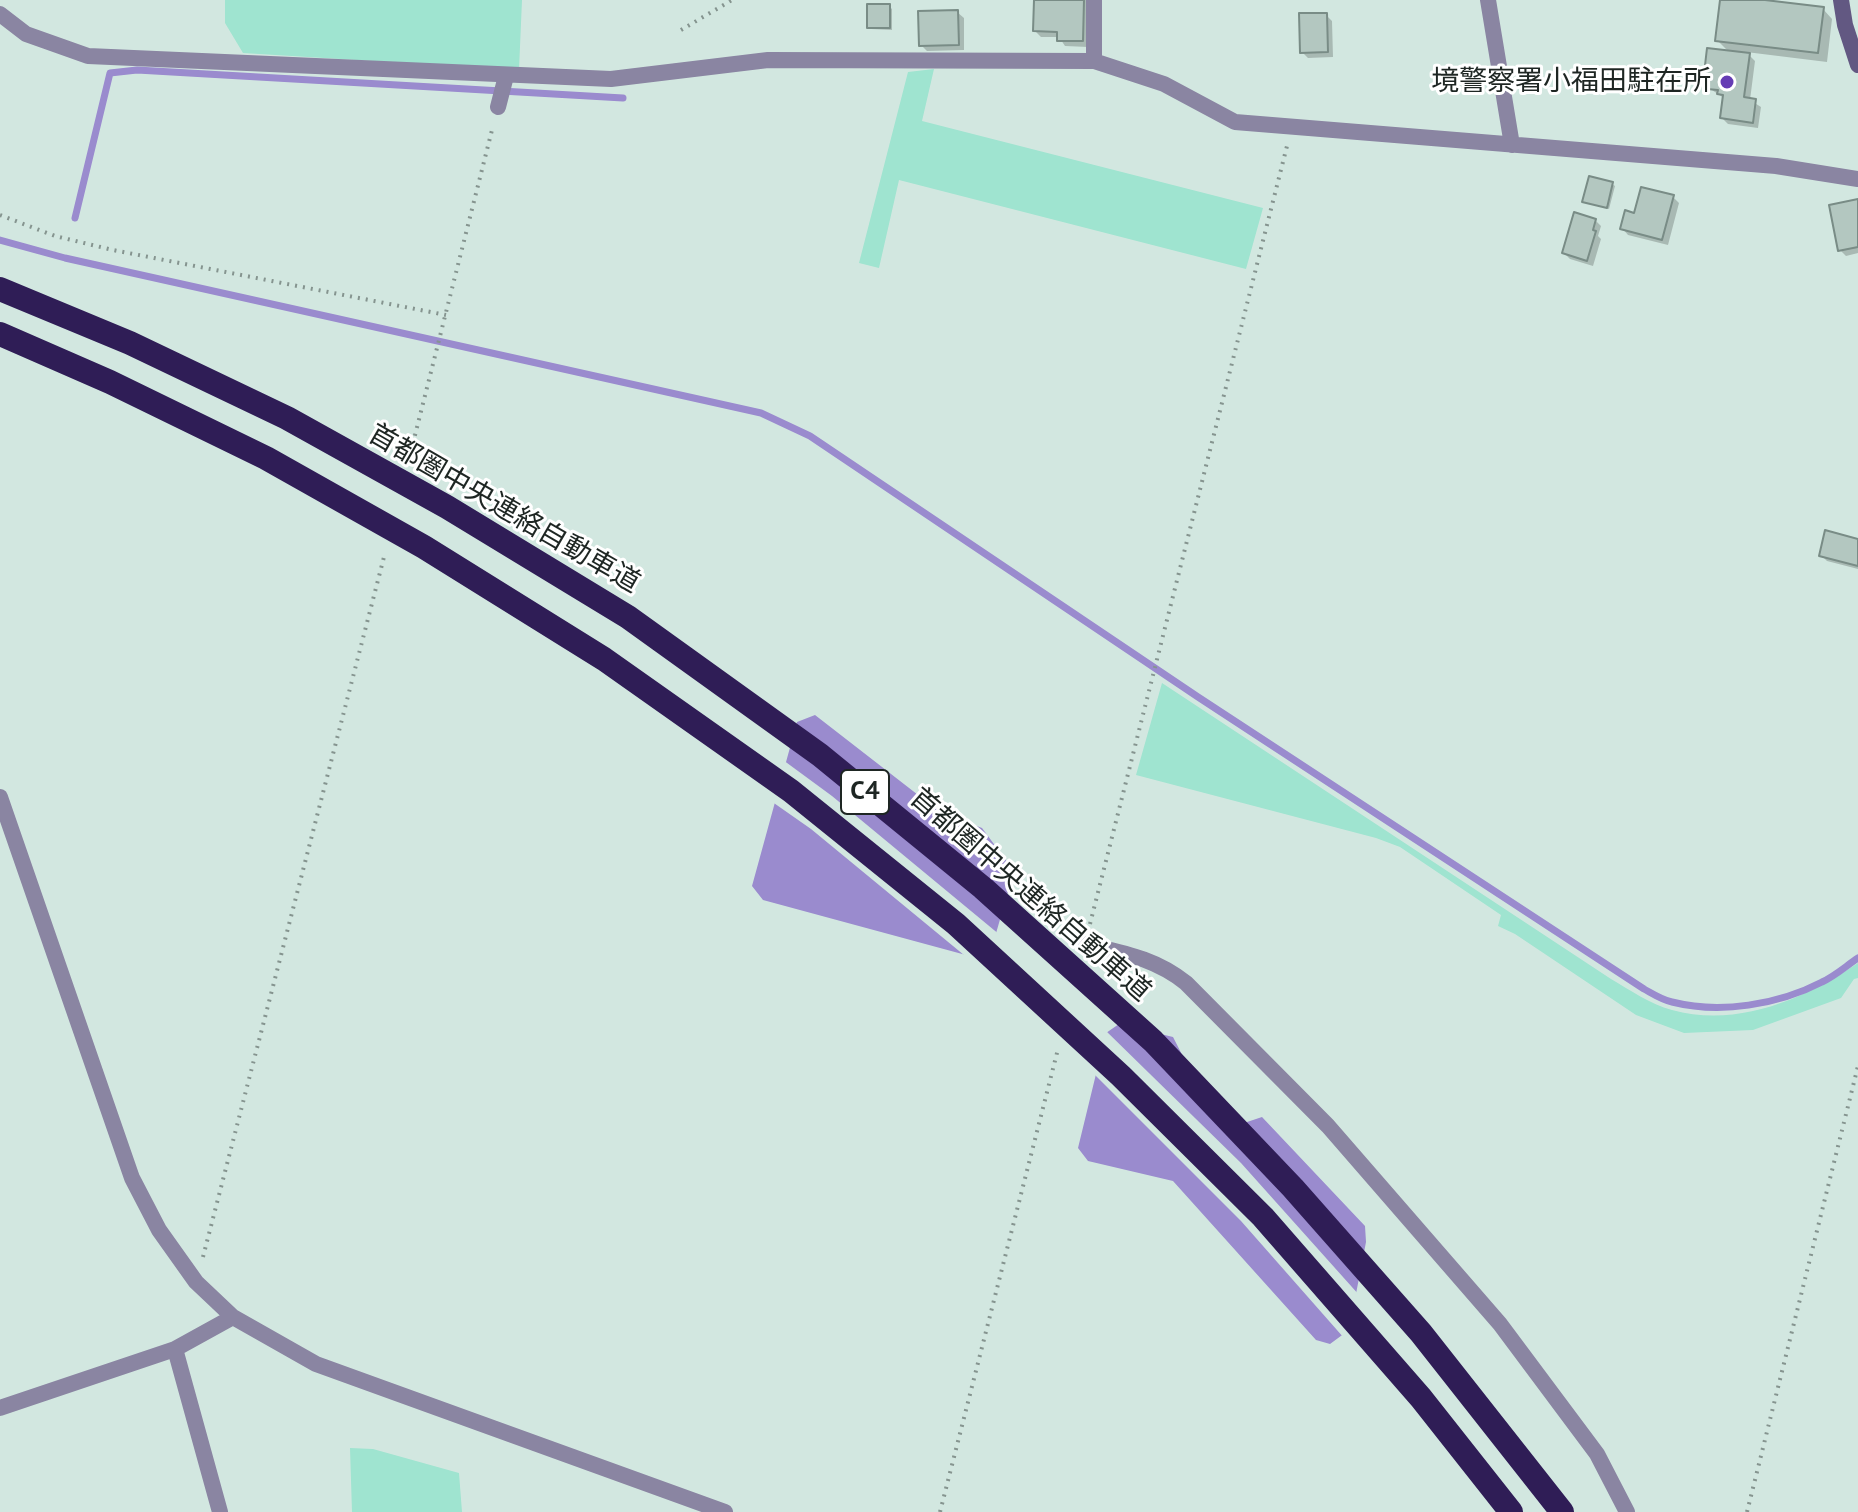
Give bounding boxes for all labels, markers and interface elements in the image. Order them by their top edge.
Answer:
place label: 境警察署小福田駐在所 [1431,65,1711,99]
marker: 境警察署小福田駐在所 [1718,73,1736,91]
street label: 首都圏中央連絡自動車道 [362,417,646,601]
road number: C4 [841,770,889,814]
street label: 首都圏中央連絡自動車道 [903,781,1157,1009]

